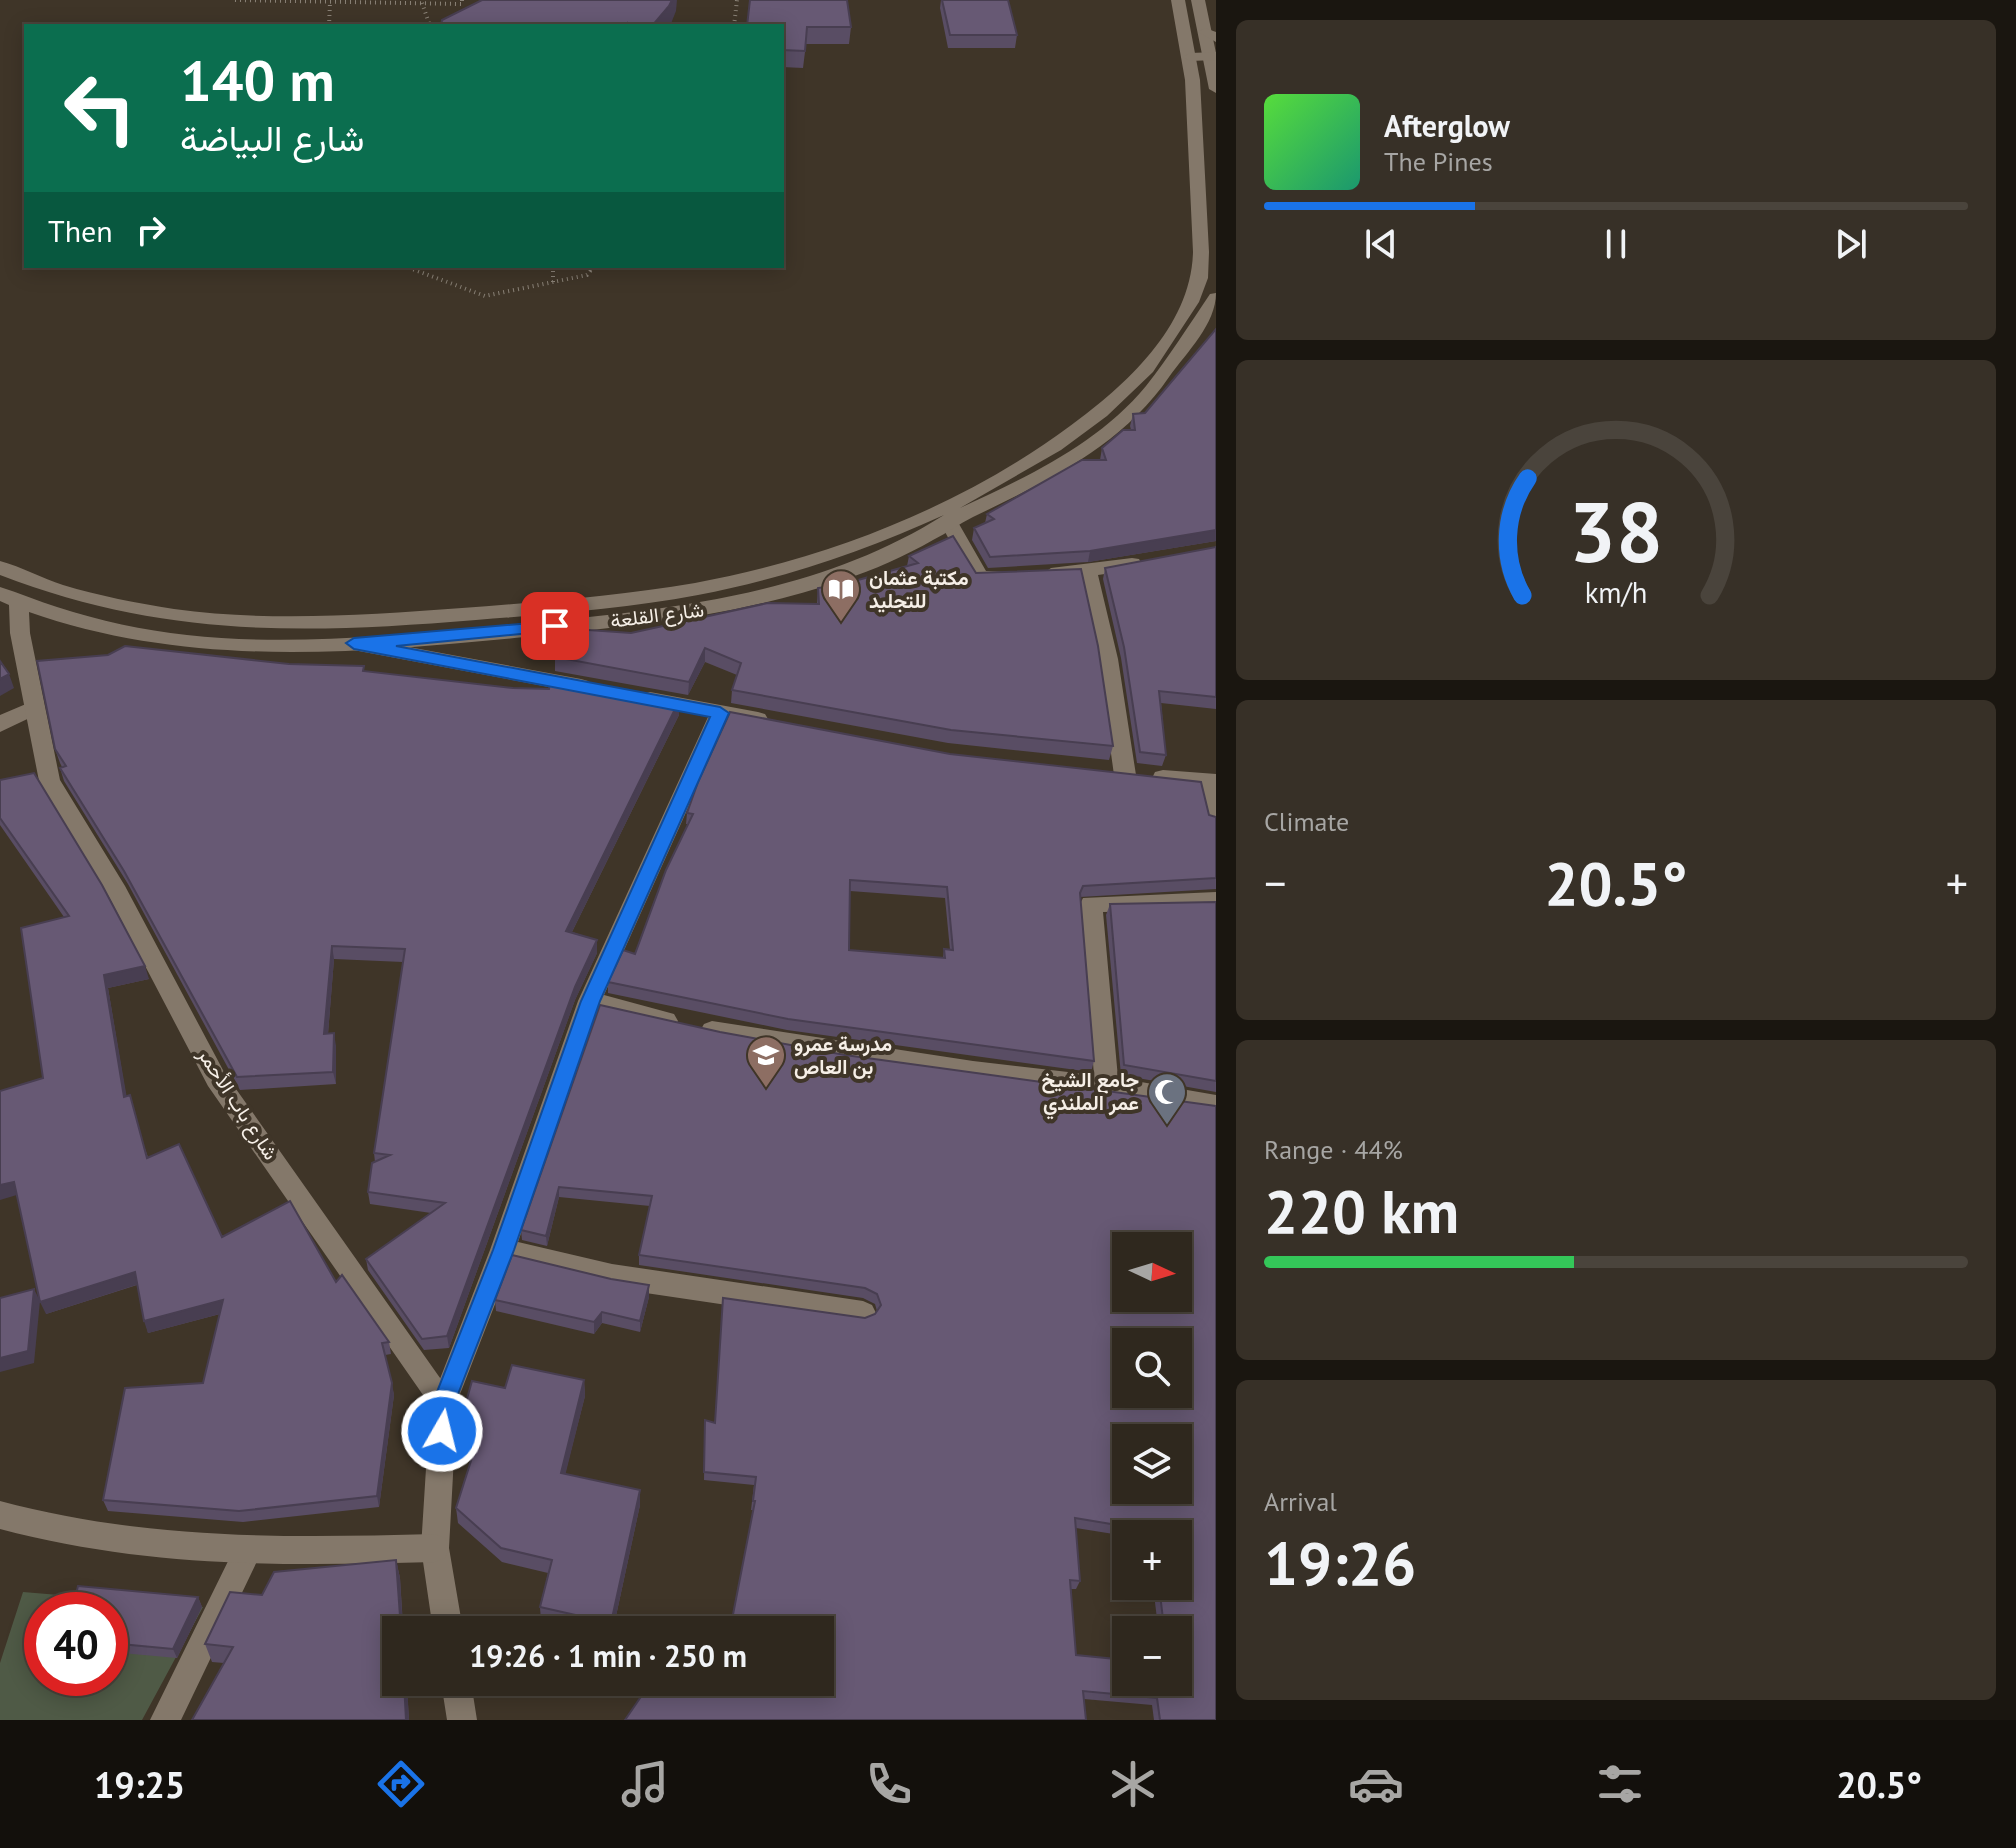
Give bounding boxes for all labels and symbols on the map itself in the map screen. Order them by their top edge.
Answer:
place label: مكتبة عثمان للتجليد [869,565,969,614]
library icon: مكتبة عثمان للتجليد [820,568,862,623]
pin [521,592,589,660]
street label: شارع القلعة [609,596,705,635]
place label: مدرسة عمرو بن العاص [794,1031,892,1080]
school or university icon: مدرسة عمرو بن العاص [745,1034,787,1089]
street label: شارع باب الأحمر [191,1042,284,1165]
place label: جامع الشيخ عمر الملندي [1041,1067,1139,1120]
mosque icon: جامع الشيخ عمر الملندي [1146,1071,1188,1126]
north arrow [1112,1232,1192,1312]
position arrow [400,1389,484,1473]
speed limit sign: 40 [24,1592,128,1696]

